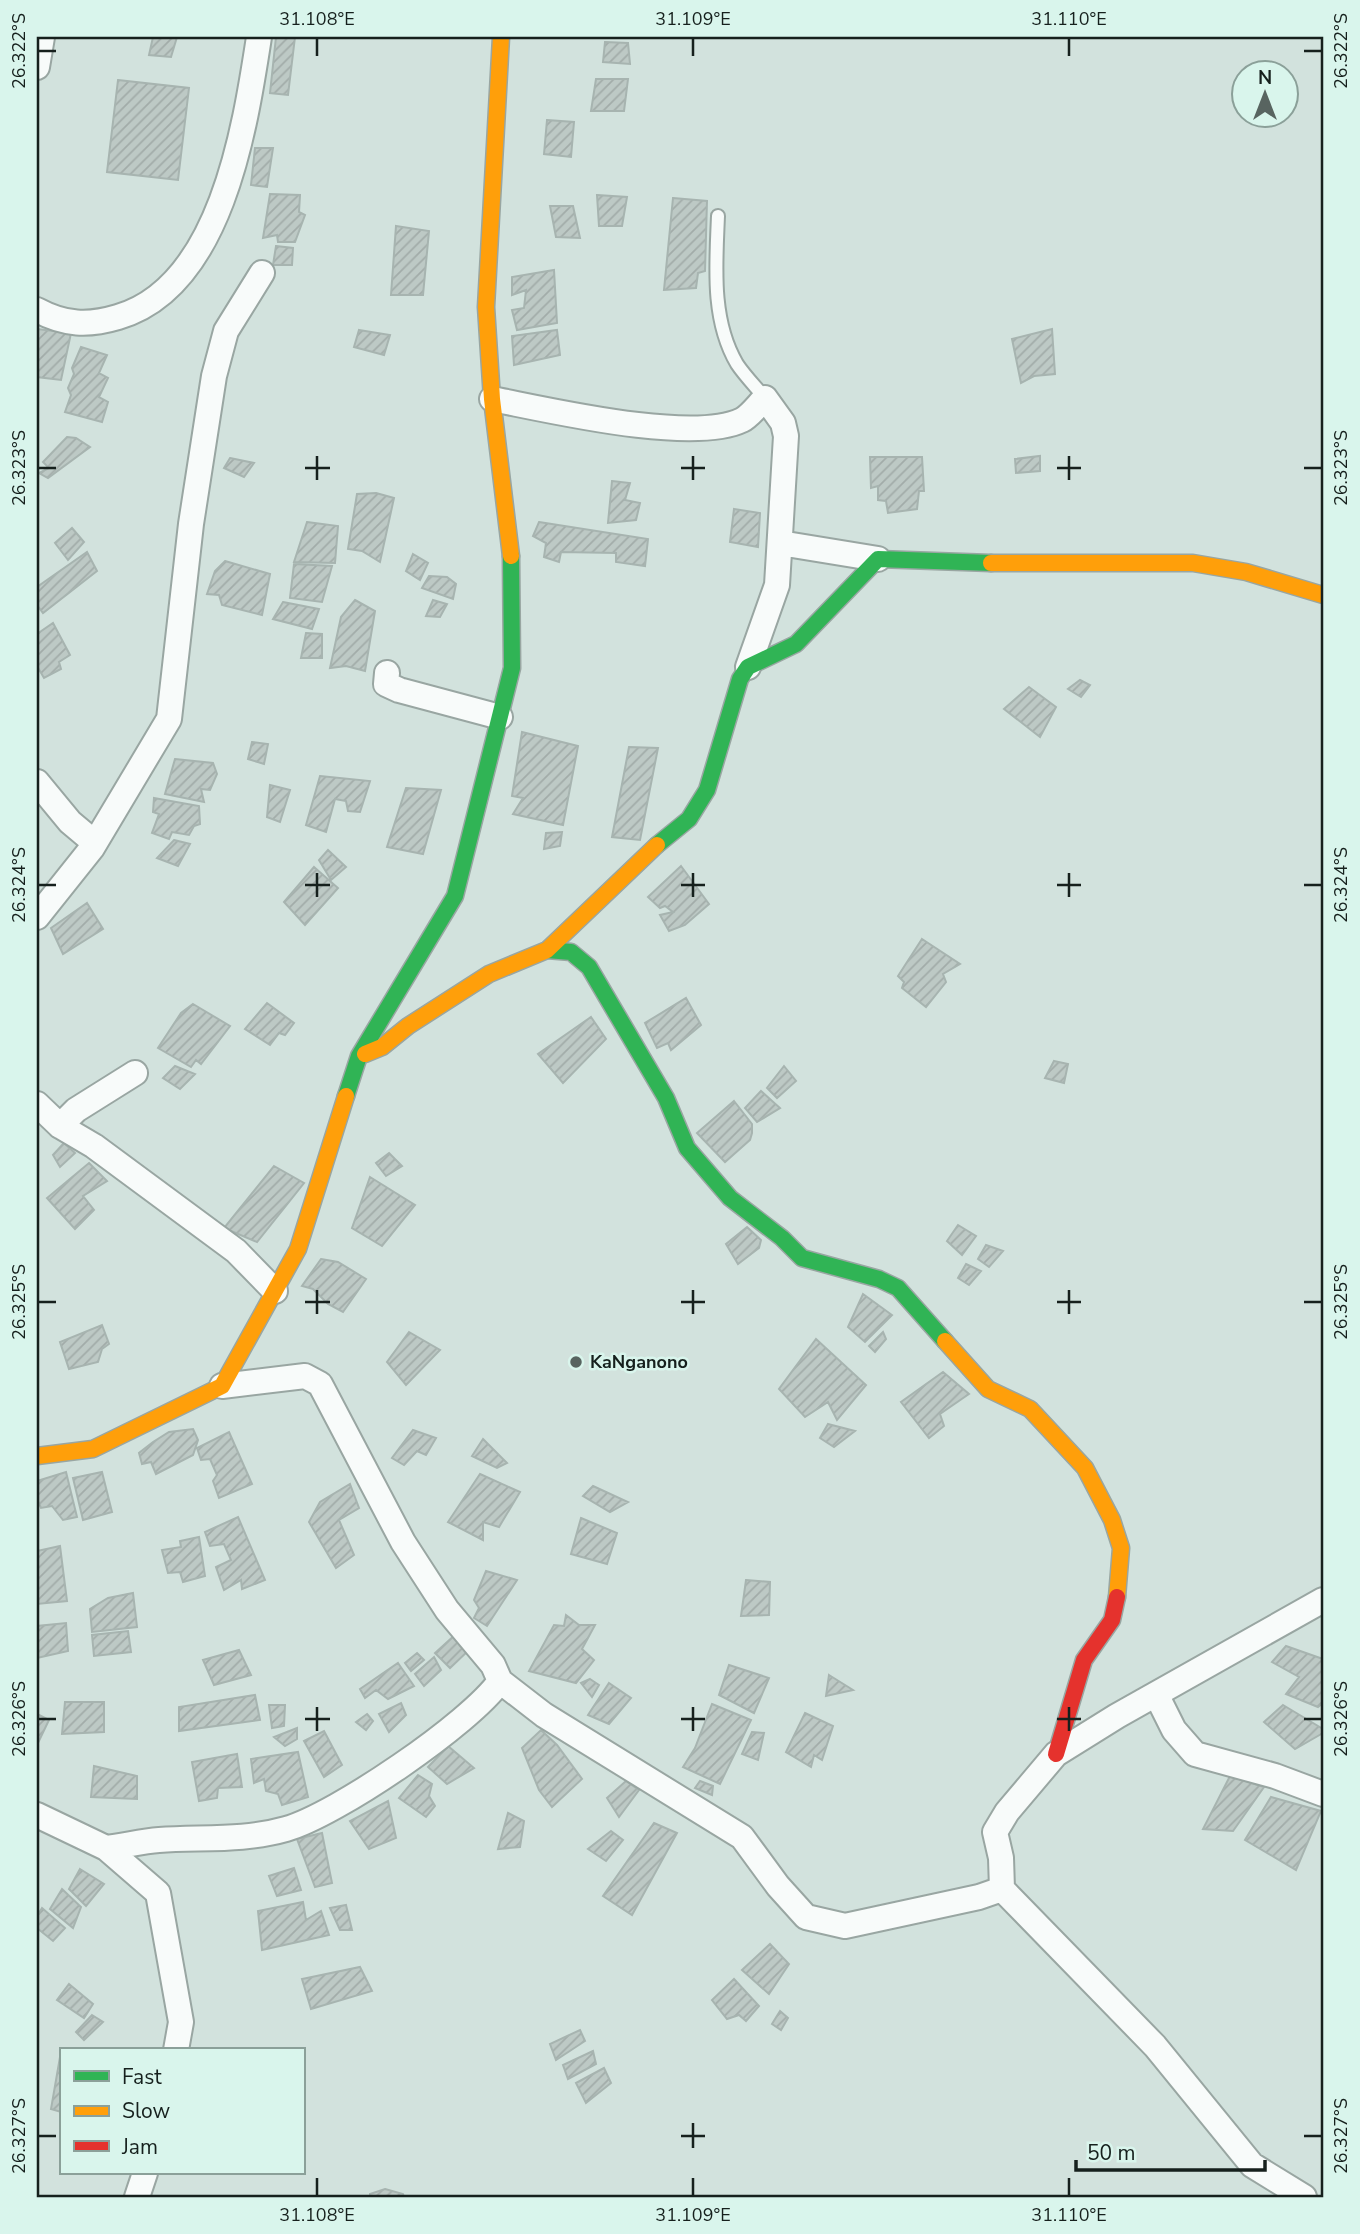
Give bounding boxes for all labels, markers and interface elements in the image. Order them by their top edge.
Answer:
text: 31.108°E [279,7,355,31]
text: 31.109°E [655,7,731,31]
text: 31.110°E [1031,7,1107,31]
text: 26.322°S [7,13,31,89]
text: 26.322°S [1329,13,1353,89]
north arrow [1230,60,1300,130]
text: N [1258,65,1272,91]
text: 26.323°S [7,430,31,506]
text: 26.323°S [1329,430,1353,506]
text: 26.324°S [7,847,31,923]
text: 26.324°S [1329,847,1353,923]
text: 26.325°S [7,1264,31,1340]
text: 26.325°S [1329,1264,1353,1340]
place label: KaNganono [590,1350,688,1374]
marker: KaNganono [568,1354,584,1370]
text: 26.326°S [7,1681,31,1757]
text: 26.326°S [1329,1681,1353,1757]
legend [60,2048,304,2174]
text: Fast [122,2063,162,2091]
text: Slow [122,2097,171,2125]
text: 26.327°S [7,2098,31,2174]
text: 26.327°S [1329,2098,1353,2174]
scale bar [1076,2129,1266,2173]
text: Jam [121,2133,158,2161]
text: 50 m [1087,2139,1136,2167]
text: 31.108°E [279,2203,355,2227]
text: 31.109°E [655,2203,731,2227]
text: 31.110°E [1031,2203,1107,2227]

